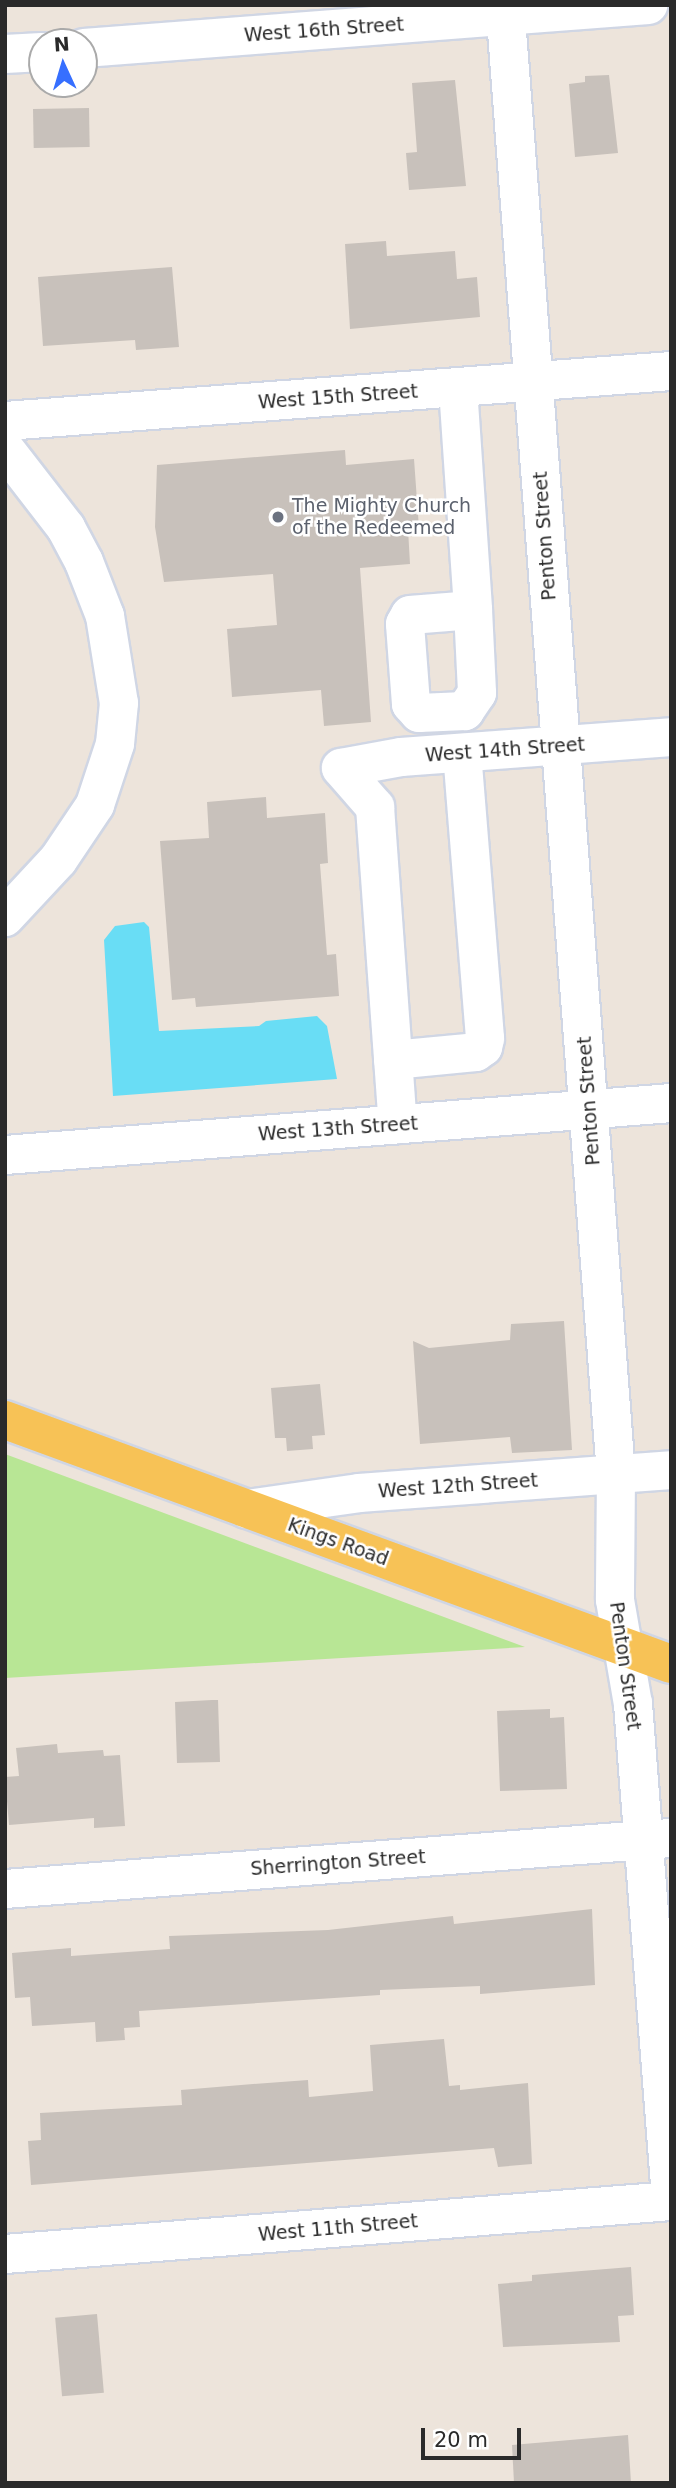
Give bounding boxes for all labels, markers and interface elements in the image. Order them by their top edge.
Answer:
street label: West 16th Street [243,13,405,47]
north arrow [28,28,98,98]
text: N [53,33,70,56]
street label: West 15th Street [257,380,419,414]
street label: Penton Street [529,471,561,601]
place label: The Mighty Church of the Redeemed [292,495,471,539]
marker: The Mighty Church of the Redeemed [270,509,286,525]
street label: West 14th Street [424,733,586,767]
street label: Penton Street [573,1036,605,1166]
street label: West 13th Street [257,1112,419,1146]
street label: West 12th Street [377,1469,539,1503]
street label: Kings Road [285,1513,391,1571]
street label: Penton Street [605,1600,645,1732]
street label: Sherrington Street [250,1846,426,1880]
street label: West 11th Street [257,2210,419,2246]
scale bar [424,2414,524,2458]
text: 20 m [434,2428,488,2452]

